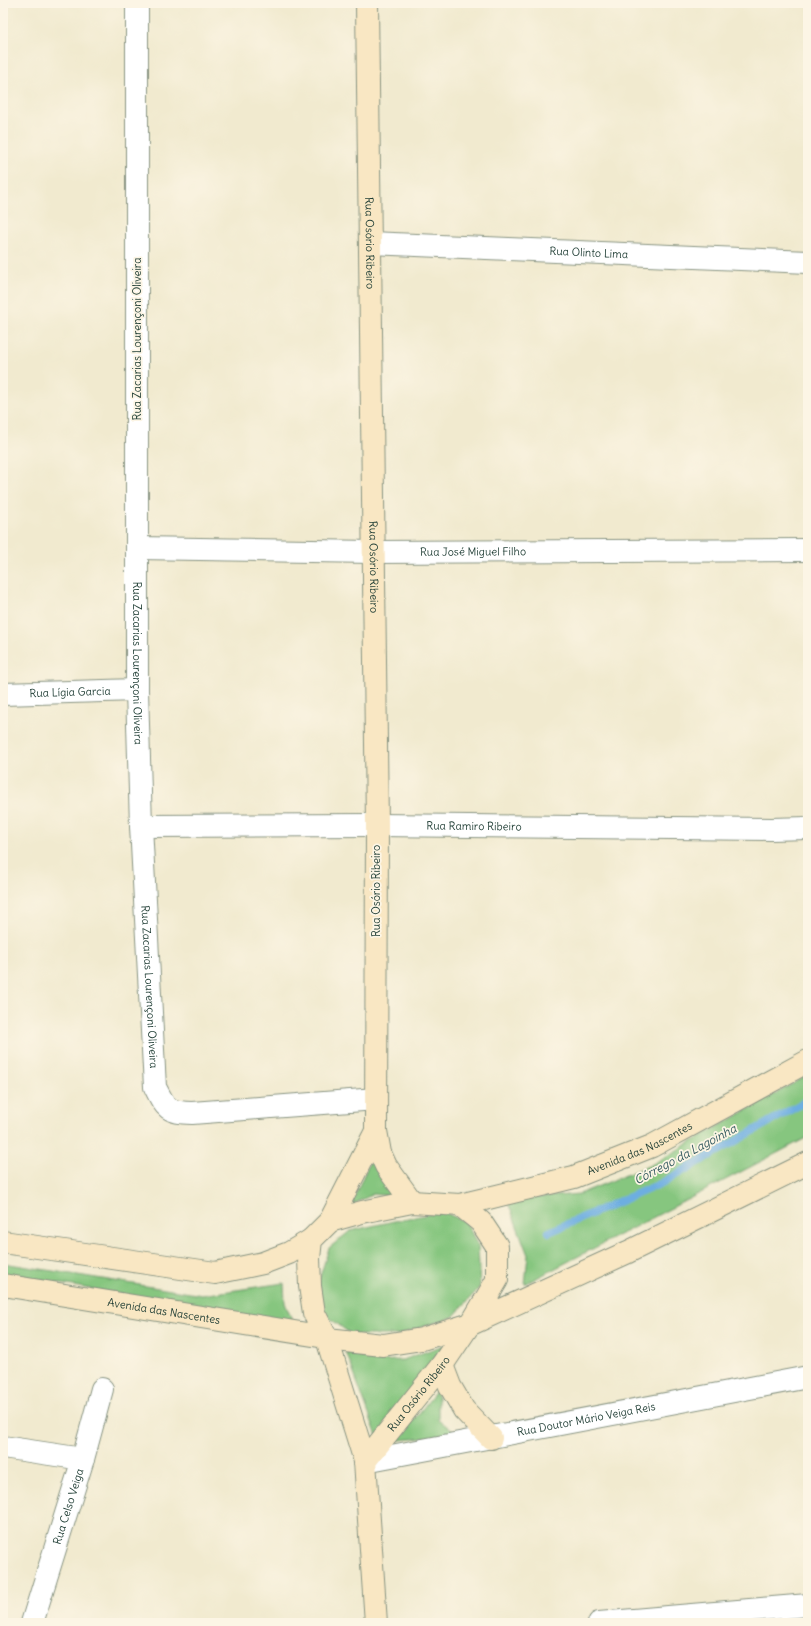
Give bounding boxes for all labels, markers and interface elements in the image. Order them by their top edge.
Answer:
street label: Rua Osório Ribeiro [362,197,377,289]
street label: Rua Olinto Lima [549,244,629,261]
street label: Rua Zacarias Lourençoni Oliveira [130,257,144,421]
street label: Rua Osório Ribeiro [366,521,381,613]
street label: Rua José Miguel Filho [420,544,526,559]
street label: Rua Zacarias Lourençoni Oliveira [130,581,146,745]
street label: Rua Lígia Garcia [29,684,111,700]
street label: Rua Ramiro Ribeiro [426,819,522,833]
street label: Rua Osório Ribeiro [369,845,383,937]
street label: Rua Zacarias Lourençoni Oliveira [138,905,161,1069]
street label: Avenida das Nascentes [585,1119,695,1178]
water label: Córrego da Lagoinha [631,1120,740,1187]
street label: Avenida das Nascentes [107,1295,221,1327]
street label: Rua Osório Ribeiro [384,1354,453,1434]
street label: Rua Doutor Mário Veiga Reis [516,1399,656,1439]
street label: Rua Celso Veiga [50,1467,87,1546]

